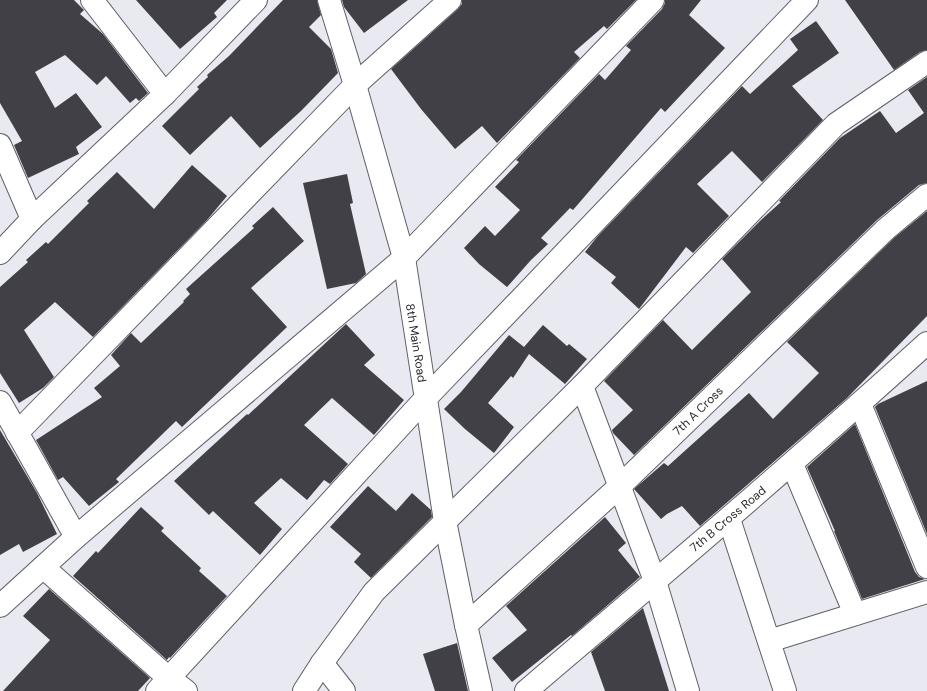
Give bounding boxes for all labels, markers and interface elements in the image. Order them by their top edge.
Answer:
street label: 8th Main Road [402,302,430,384]
street label: 7th A Cross [669,383,727,439]
street label: 7th B Cross Road [687,482,769,556]

